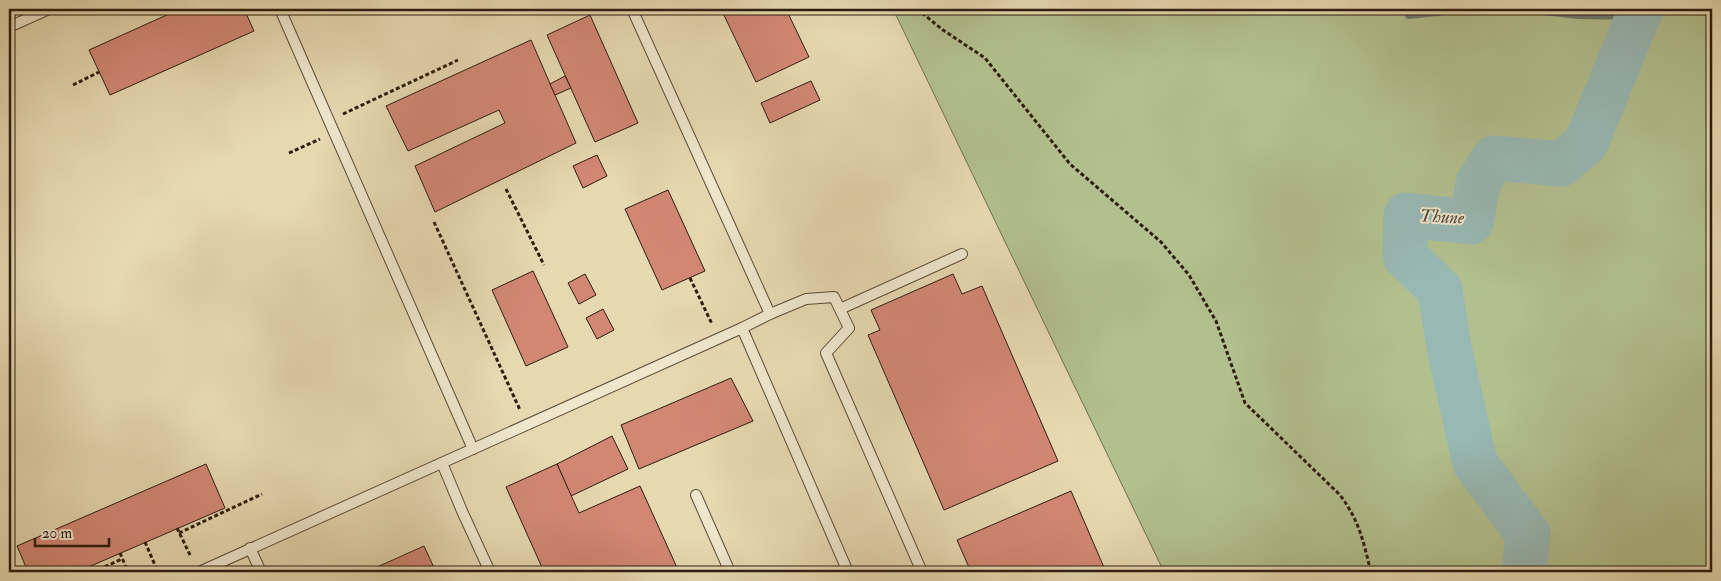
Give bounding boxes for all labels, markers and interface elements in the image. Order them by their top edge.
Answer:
water label: Thune [1419,204,1466,230]
scale bar [35,516,109,548]
text: 20 m [42,524,72,543]

